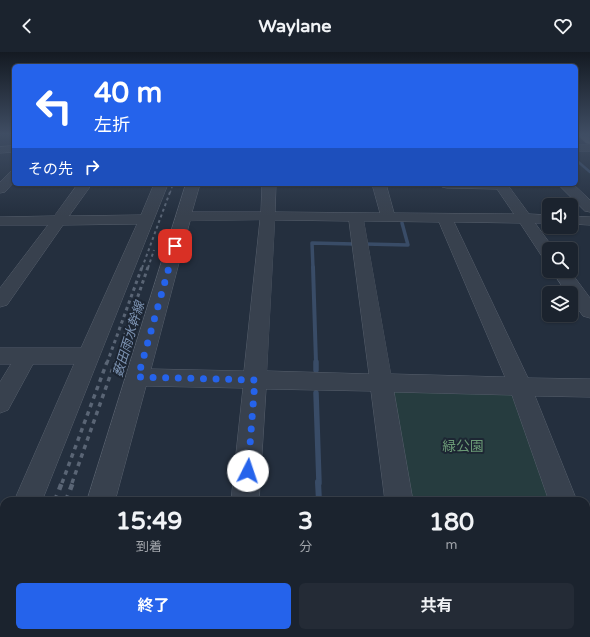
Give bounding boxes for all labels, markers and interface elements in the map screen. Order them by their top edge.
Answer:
icon: back [16,15,38,37]
text: Waylane [259,15,331,37]
icon: heart [552,15,574,37]
text: 40 m [94,76,162,110]
icon: left [28,80,80,132]
text: 左折 [94,114,130,136]
icon: right [81,156,103,178]
text: その先 [28,160,73,178]
map controls [542,198,578,322]
button: sound [542,198,578,234]
pin [158,229,192,263]
icon: arrive [164,235,186,257]
button: search [542,242,578,278]
button: layers [542,286,578,322]
water label: 薮田雨水幹線 [110,298,149,379]
park label: 緑公園 [442,438,484,455]
position arrow [227,450,269,492]
text: 15:49 [116,507,182,536]
text: 3 [298,507,313,536]
text: 180 [429,508,474,537]
text: m [446,537,458,553]
text: 到着 [136,539,162,555]
text: 分 [299,539,312,555]
button: 終了 [16,583,291,629]
button: 共有 [299,583,574,629]

